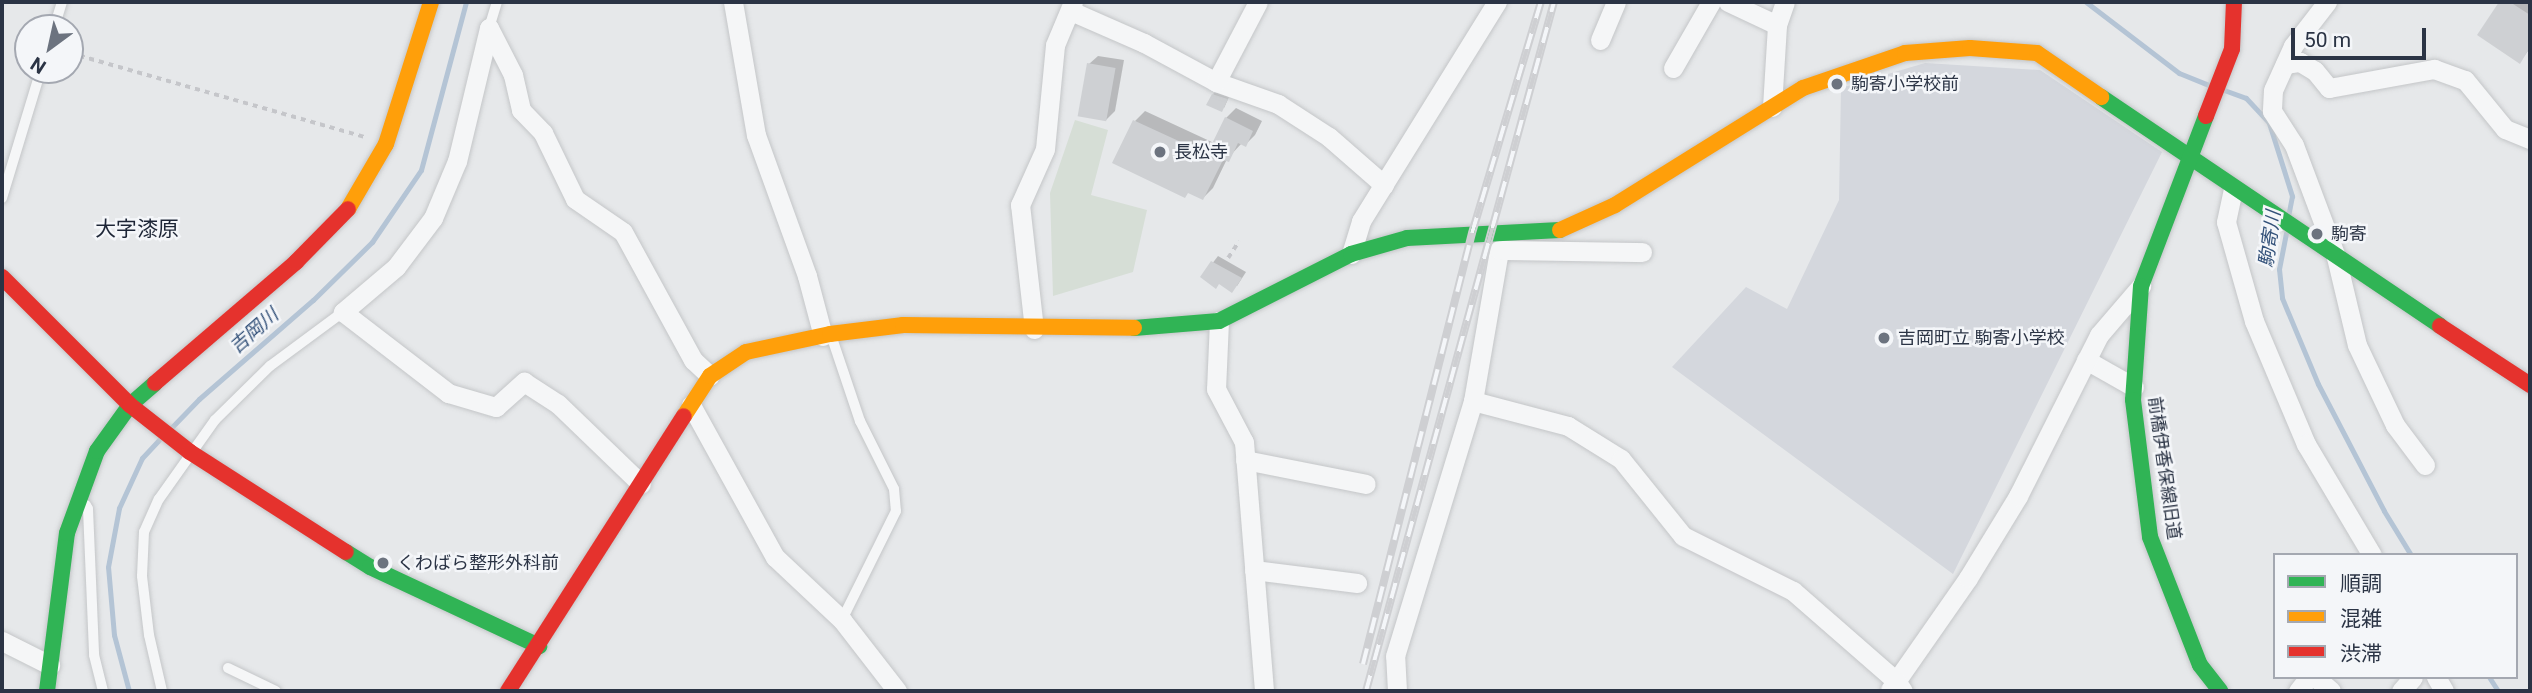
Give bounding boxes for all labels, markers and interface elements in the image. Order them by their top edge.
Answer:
north arrow [14,14,84,84]
scale bar [2294,14,2429,58]
text: 50 m [2304,28,2351,52]
text: N [26,52,50,79]
place label: 駒寄小学校前 [1851,73,1959,95]
marker: 駒寄小学校前 [1829,76,1845,92]
place label: 長松寺 [1174,141,1228,163]
marker: 長松寺 [1152,144,1168,160]
water label: 駒寄川 [2255,209,2285,269]
district label: 大字漆原 [95,216,179,242]
place label: 駒寄 [2331,223,2367,245]
marker: 駒寄 [2309,226,2325,242]
water label: 吉岡川 [225,304,283,358]
place label: 吉岡町立 駒寄小学校 [1898,327,2064,349]
marker: 吉岡町立 駒寄小学校 [1876,330,1892,346]
street label: 前橋伊香保線旧道 [2143,395,2185,541]
place label: くわばら整形外科前 [397,552,559,574]
legend [2273,553,2518,679]
marker: くわばら整形外科前 [375,555,391,571]
text: 順調 [2340,572,2382,596]
text: 混雑 [2340,607,2382,631]
text: 渋滞 [2340,642,2382,666]

